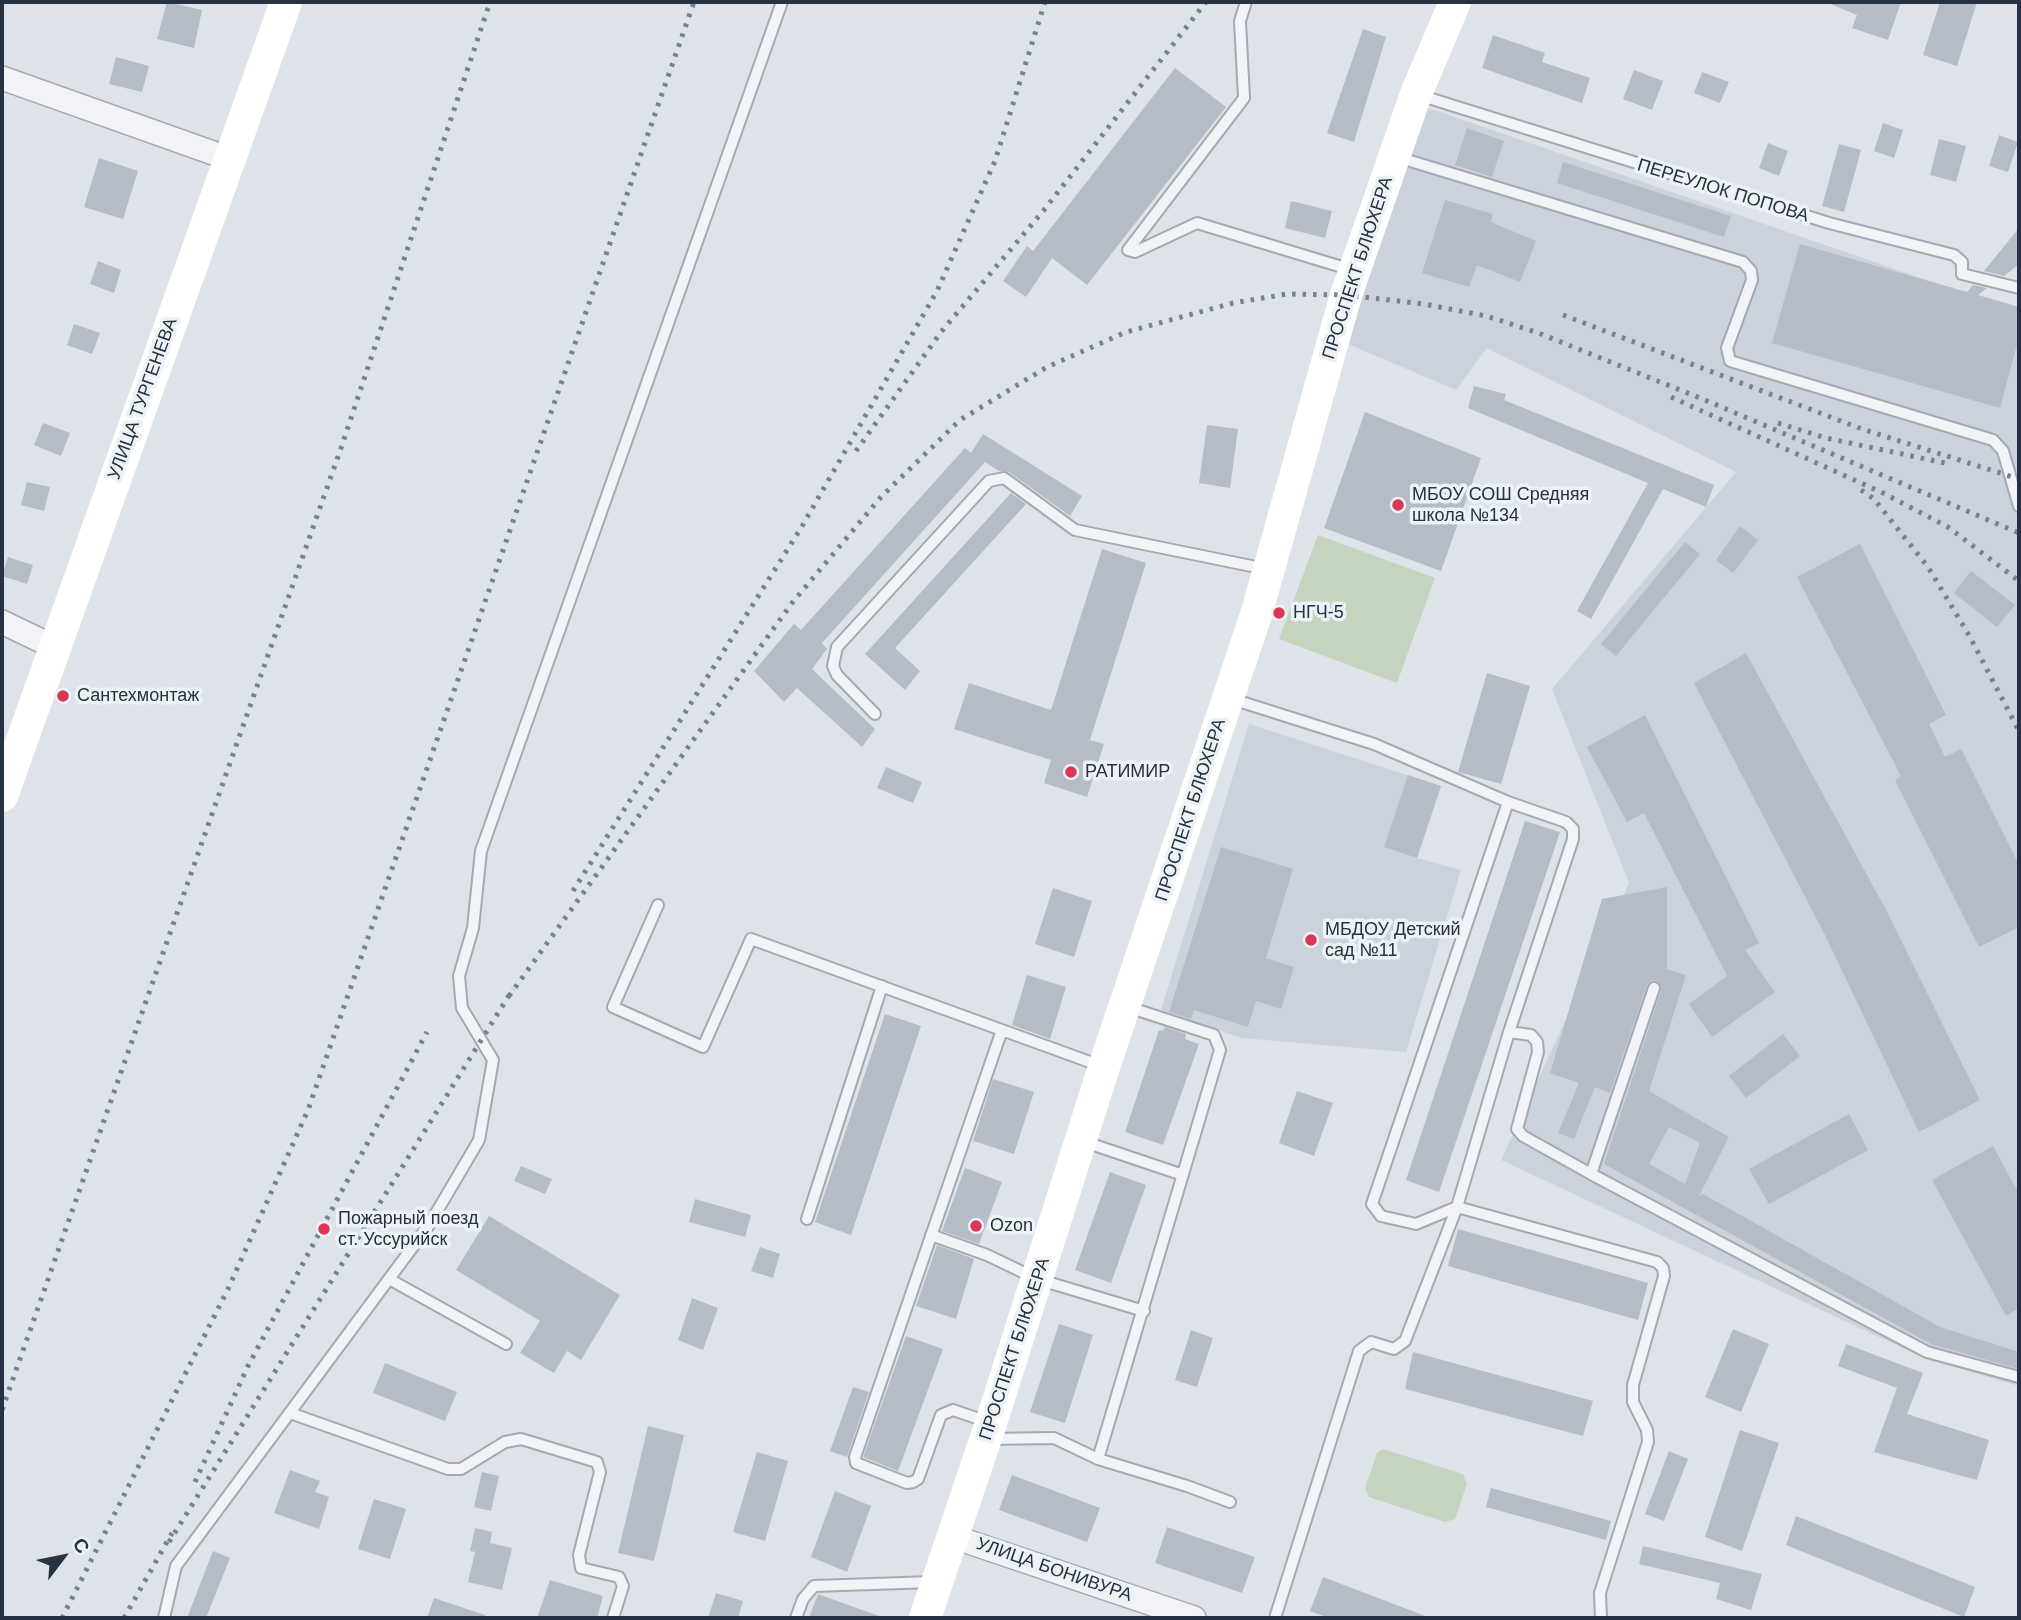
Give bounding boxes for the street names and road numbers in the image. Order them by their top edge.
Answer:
street label: ПЕРЕУЛОК ПОПОВА [1635,155,1811,227]
street label: ПРОСПЕКТ БЛЮХЕРА [1318,174,1398,362]
street label: УЛИЦА ТУРГЕНЕВА [104,315,182,483]
street label: ПРОСПЕКТ БЛЮХЕРА [1151,716,1231,904]
street label: ПРОСПЕКТ БЛЮХЕРА [975,1255,1055,1443]
street label: УЛИЦА БОНИВУРА [973,1533,1135,1607]

